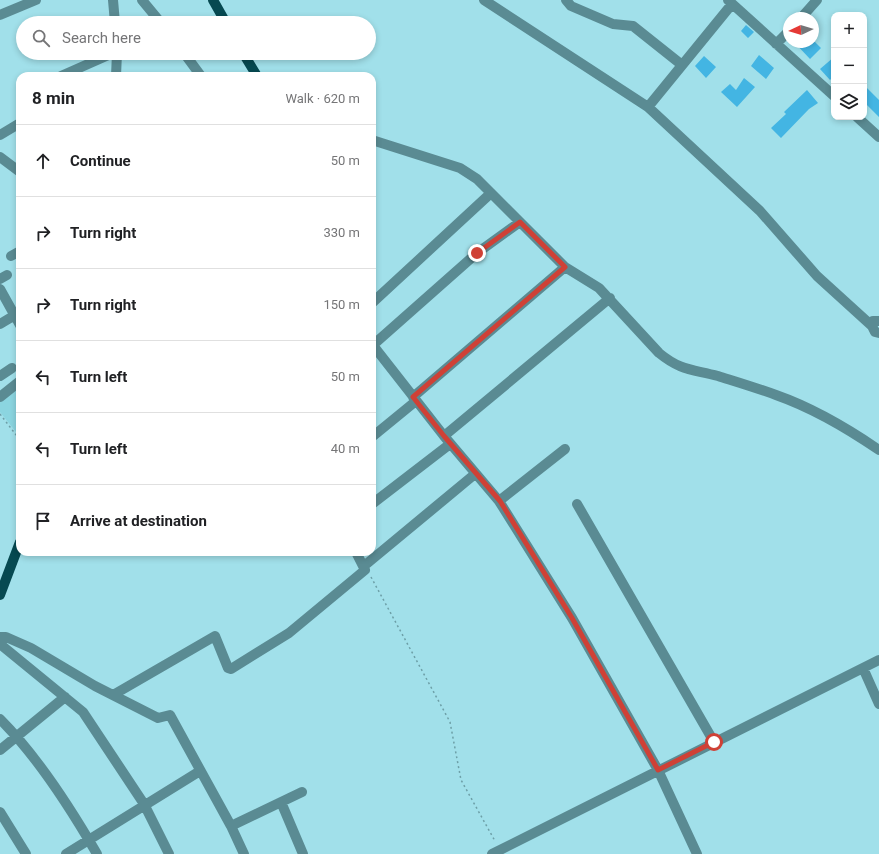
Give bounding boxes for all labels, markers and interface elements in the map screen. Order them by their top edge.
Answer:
north arrow [783,12,819,48]
map controls [831,12,867,120]
button: + [831,12,867,48]
search box [16,16,376,60]
icon: search [30,27,52,49]
text: Search here [62,29,141,47]
button: − [831,48,867,84]
button: layers [831,84,867,120]
text: 8 min [32,88,75,108]
text: Walk · 620 m [285,91,360,106]
icon: ahead [32,150,54,172]
text: Continue [70,152,131,170]
text: 50 m [331,153,360,168]
icon: right [32,222,54,244]
text: Turn right [70,224,136,242]
text: 330 m [323,225,360,240]
route end [468,244,486,262]
icon: right [32,294,54,316]
text: Turn right [70,296,136,314]
text: 150 m [323,297,360,312]
icon: left [32,366,54,388]
text: Turn left [70,368,127,386]
text: 50 m [331,369,360,384]
icon: left [32,438,54,460]
text: Turn left [70,440,127,458]
text: 40 m [331,441,360,456]
icon: arrive [32,510,54,532]
text: Arrive at destination [70,512,207,530]
route start [705,733,723,751]

